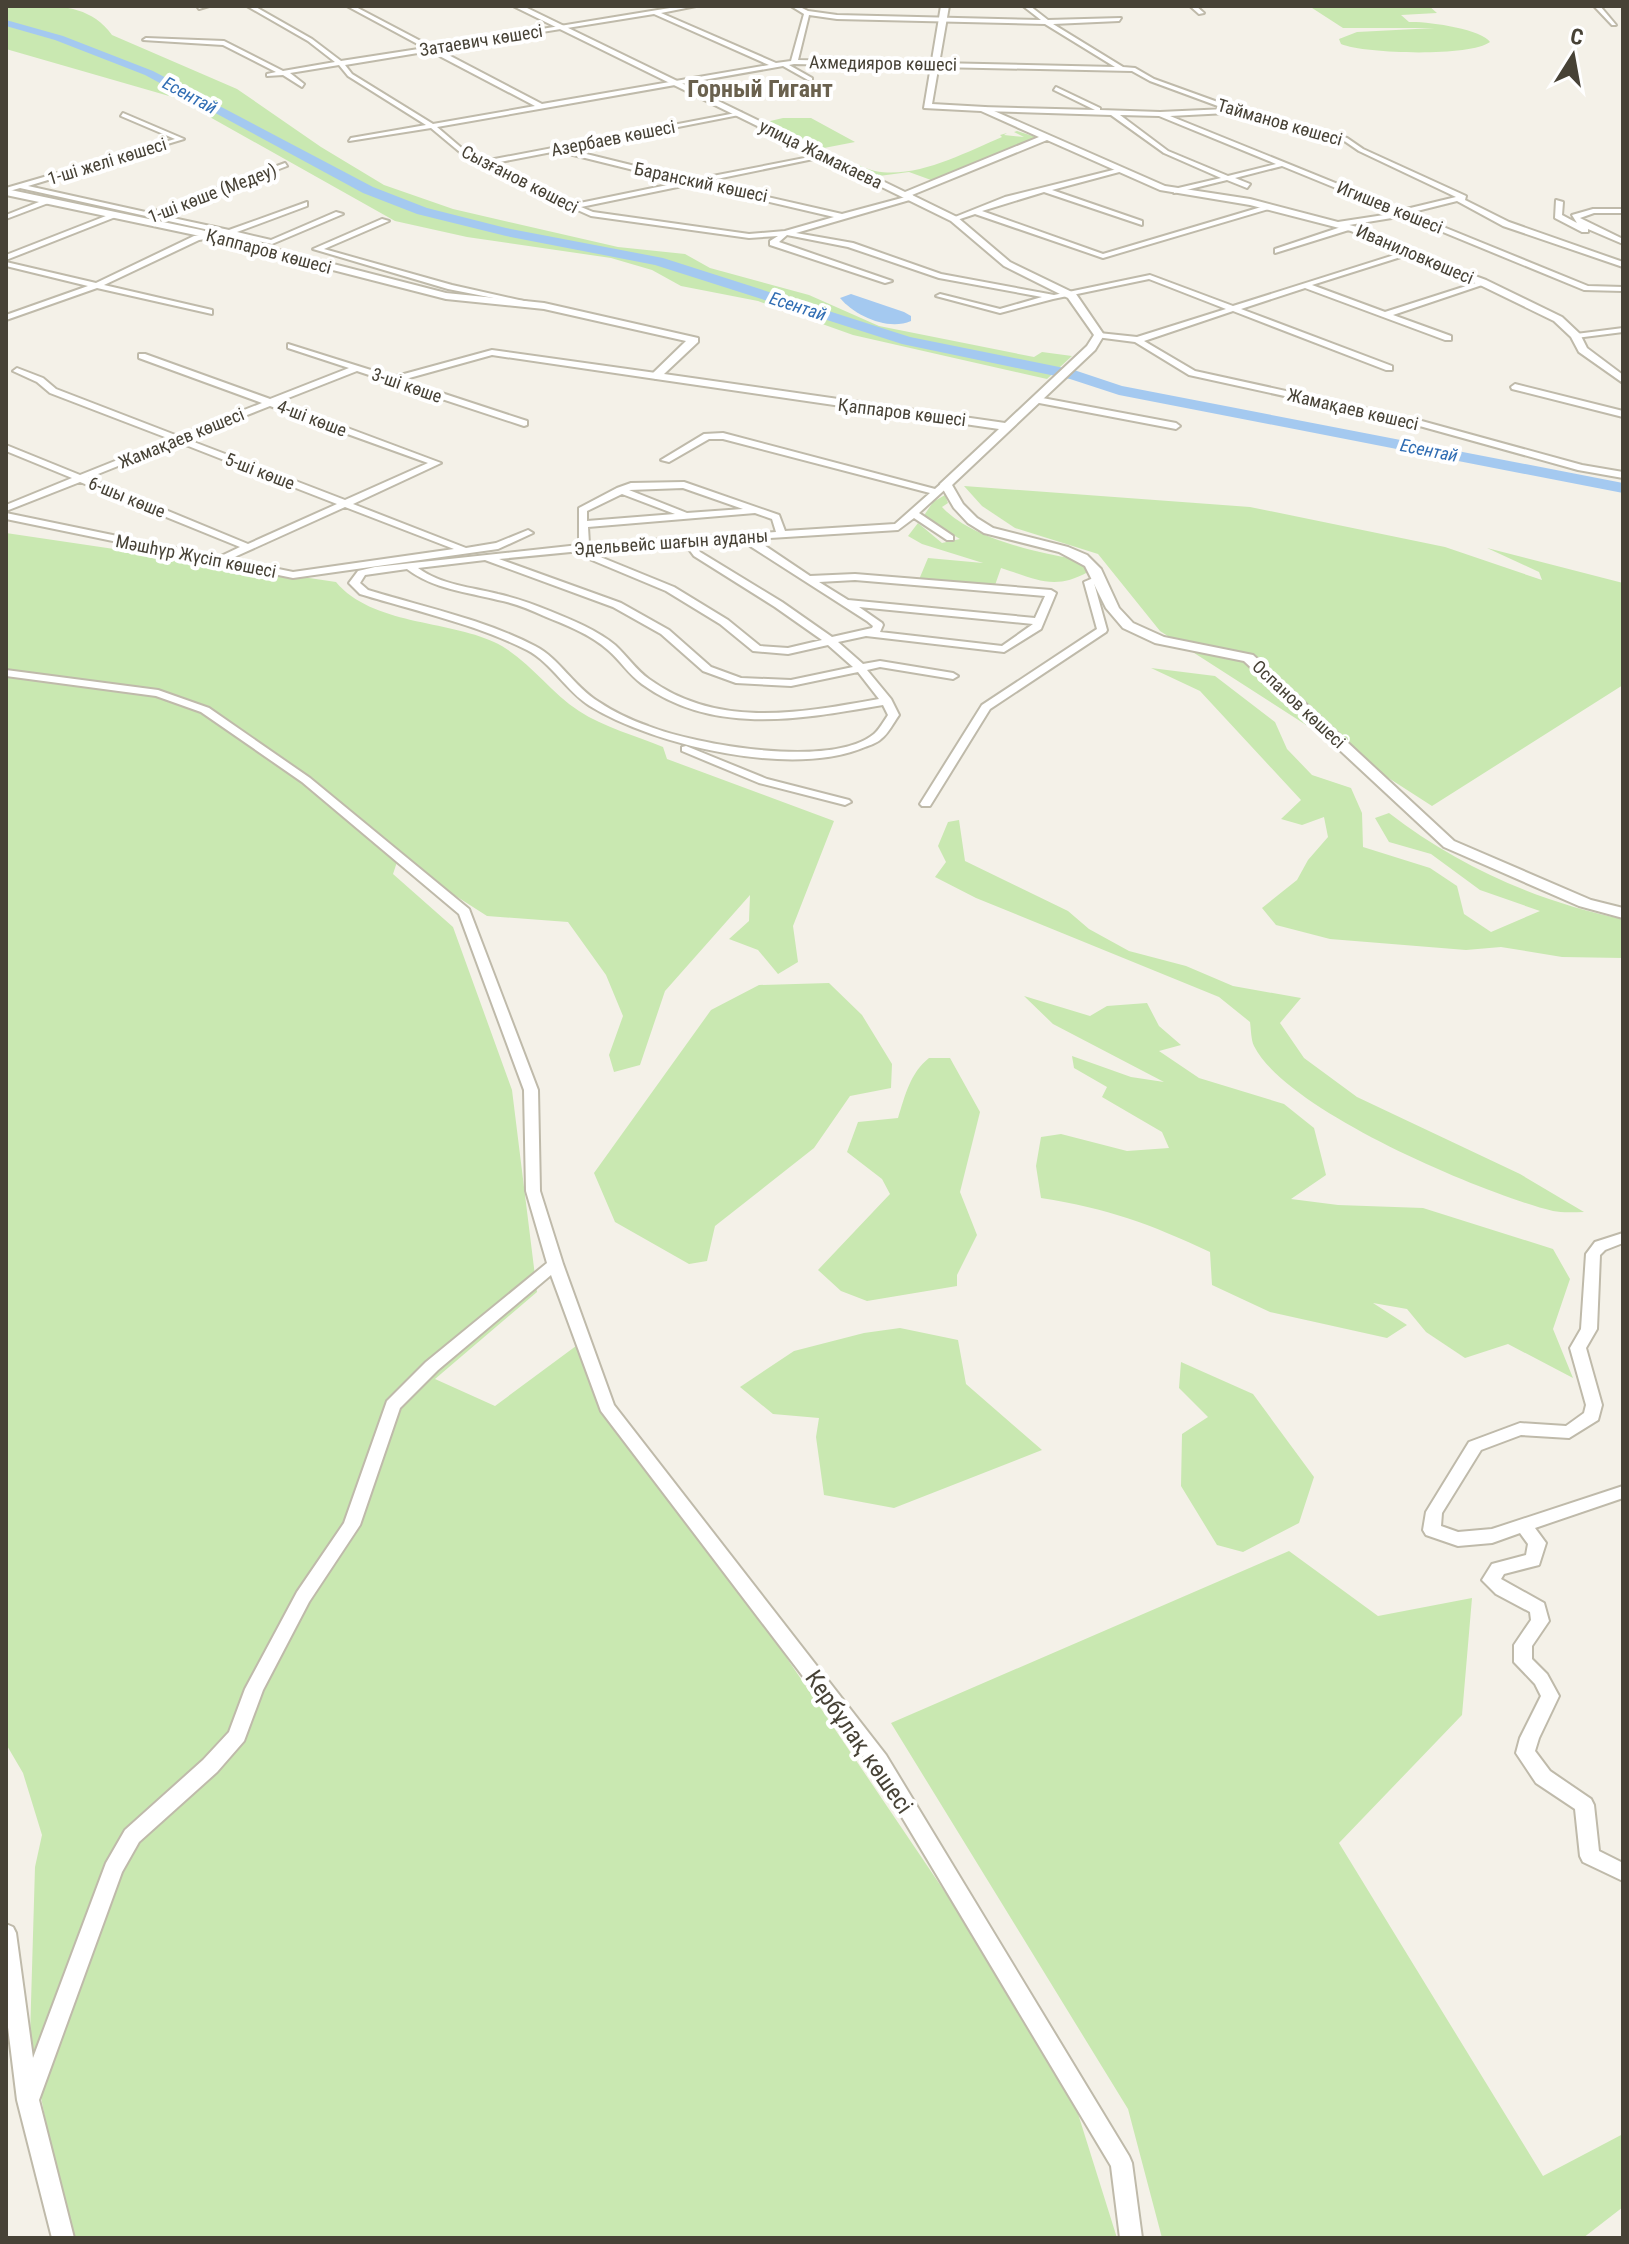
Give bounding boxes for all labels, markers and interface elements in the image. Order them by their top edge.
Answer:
north arrow [1533,16,1613,96]
street label: Затаевич көшесі [418,20,544,60]
text: С [1568,23,1585,50]
street label: Ахмедияров көшесі [809,51,957,75]
water label: Есентай [159,72,221,118]
district label: Горный Гигант [687,75,833,103]
street label: Тайманов көшесі [1215,94,1345,150]
street label: улица Жамакаева [756,115,886,193]
street label: Азербаев көшесі [549,116,677,160]
street label: 1-ші желі көшесі [45,133,169,189]
street label: Сызғанов көшесі [458,141,582,217]
street label: Баранский көшесі [632,158,770,206]
street label: 1-ші көше (Медеу) [145,159,280,228]
street label: Игишев көшесі [1334,176,1446,238]
street label: Иваниловкөшесі [1353,220,1477,288]
street label: Қаппаров көшесі [204,224,334,278]
water label: Есентай [767,287,829,325]
street label: 3-ші көше [369,363,445,407]
street label: Жамақаев көшесі [1285,384,1421,434]
street label: Қаппаров көшесі [837,394,967,430]
street label: 4-ші көше [274,395,350,441]
street label: Жамақаев көшесі [115,403,247,473]
water label: Есентай [1398,434,1460,466]
street label: 5-ші көше [222,448,298,494]
street label: 6-шы көше [86,472,168,522]
street label: Эдельвейс шағын ауданы [573,525,769,559]
street label: Мәшhүр Жүсіп көшесі [114,530,278,582]
street label: Оспанов көшесі [1248,656,1350,752]
street label: Кербұлақ көшесі [799,1665,919,1819]

